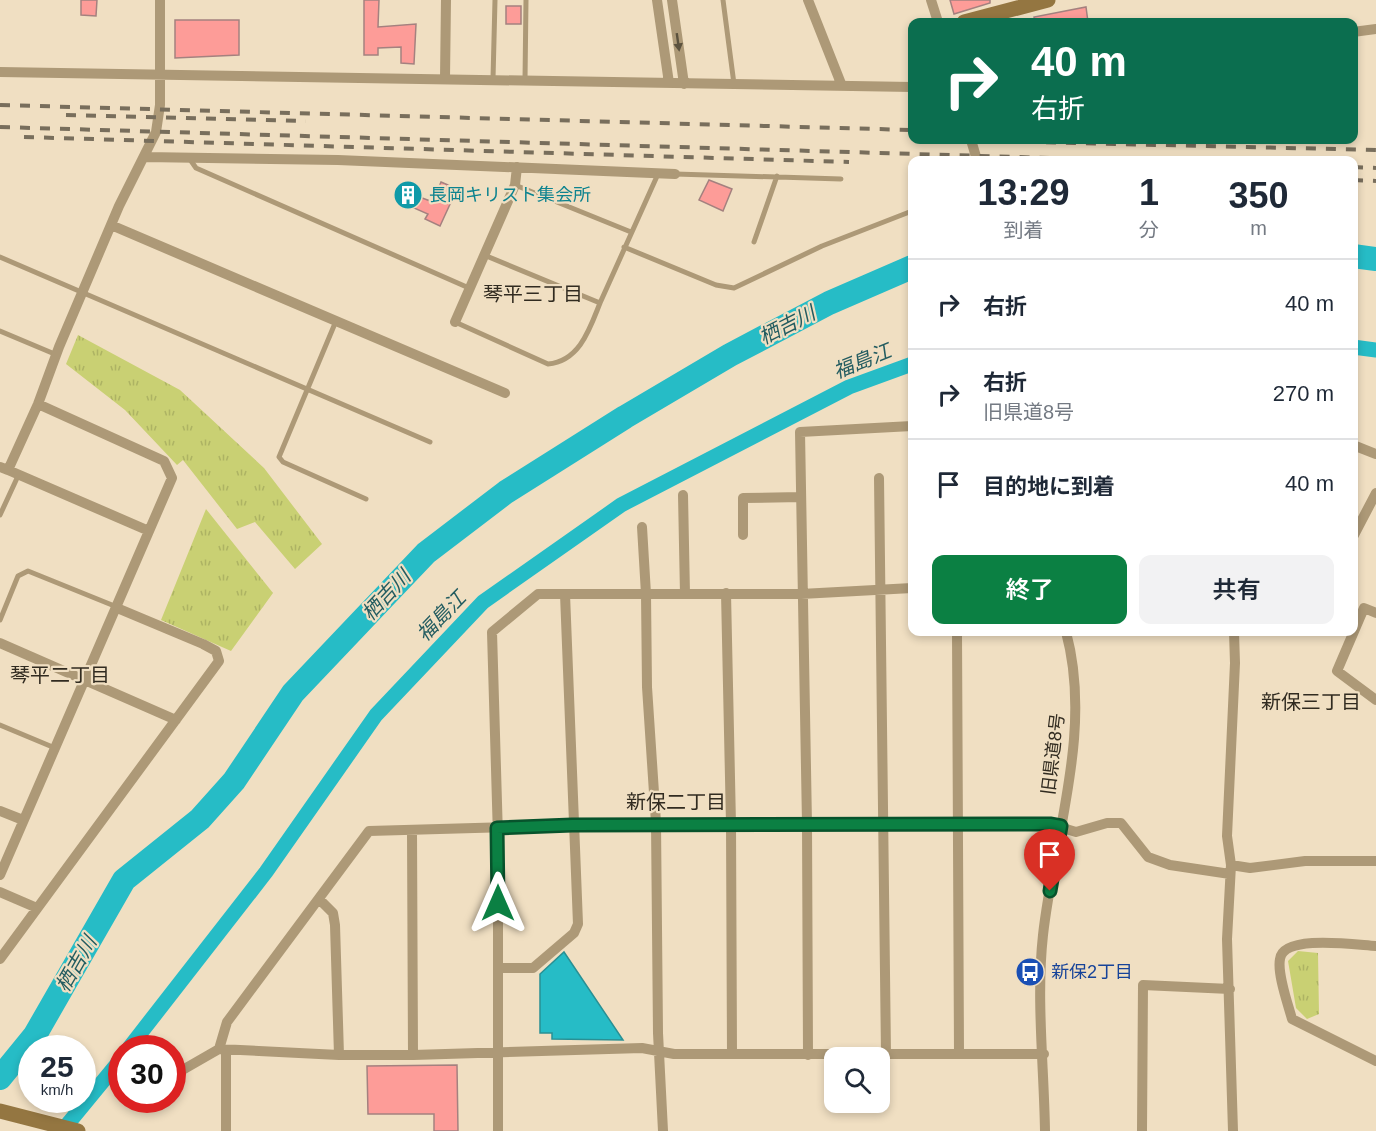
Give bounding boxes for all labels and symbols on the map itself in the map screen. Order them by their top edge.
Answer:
one-way arrow [673,33,683,52]
building icon: 長岡キリスト集会所 [392,179,424,211]
place label: 長岡キリスト集会所 [429,185,591,205]
district label: 琴平三丁目 [483,283,583,305]
water label: 栖吉川 [755,301,821,348]
water label: 福島江 [830,339,896,382]
water label: 栖吉川 [357,564,416,624]
water label: 福島江 [412,585,471,645]
district label: 琴平二丁目 [10,664,110,686]
district label: 新保三丁目 [1261,691,1361,713]
street label: 旧県道8号 [1038,712,1068,796]
district label: 新保二丁目 [626,791,726,813]
pin [1024,829,1075,891]
position arrow [466,871,530,935]
water label: 栖吉川 [51,931,102,995]
bus stop icon: 新保2丁目 [1014,956,1046,988]
place label: 新保2丁目 [1051,962,1133,982]
speed limit sign: 30 [108,1035,186,1113]

